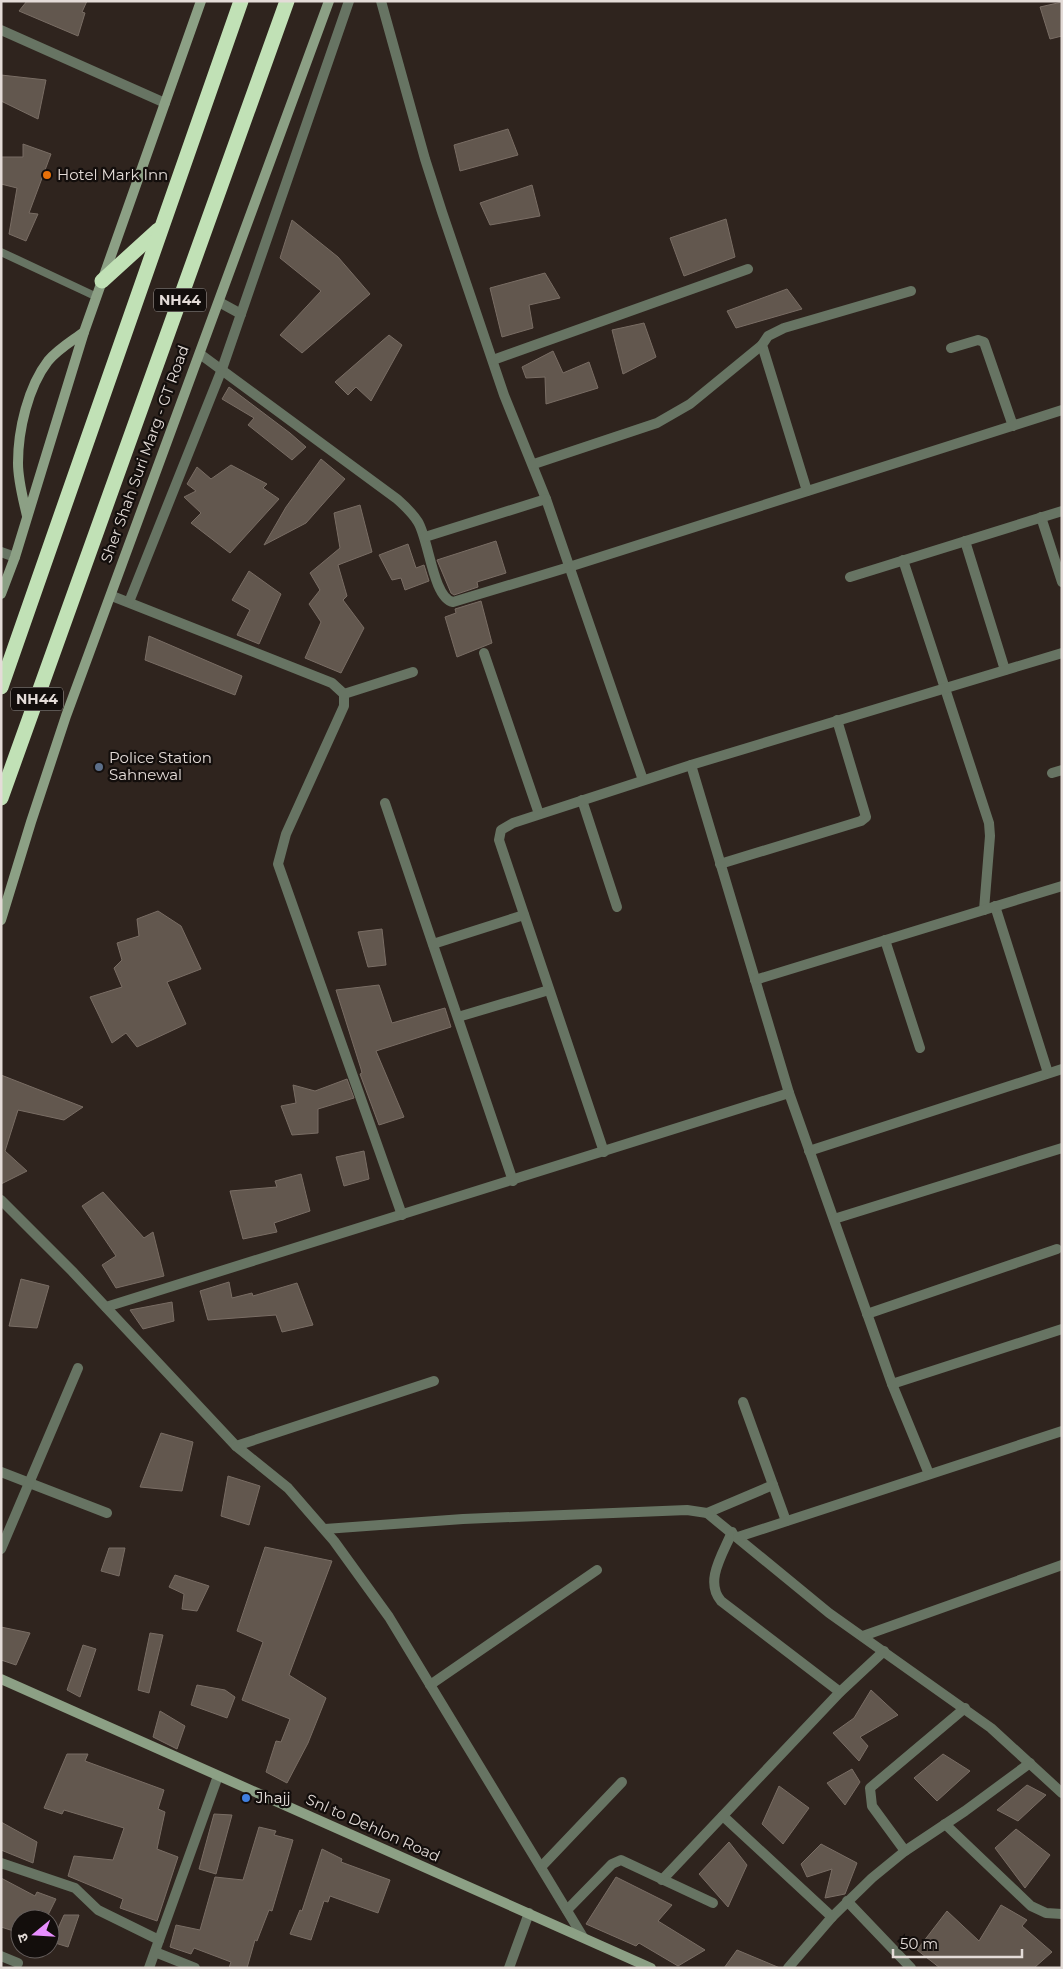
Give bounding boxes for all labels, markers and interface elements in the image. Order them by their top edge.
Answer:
place label: Hotel Mark Inn [57,165,168,184]
marker: Hotel Mark Inn [41,169,53,181]
road number: NH44 [154,288,206,312]
street label: Sher Shah Suri Marg - GT Road [96,342,193,565]
road number: NH44 [11,688,63,711]
place label: Police Station Sahnewal [109,748,212,784]
marker: Police Station Sahnewal [93,761,105,773]
place label: Jhajj [255,1788,291,1807]
street label: Snl to Dehlon Road [303,1789,443,1866]
marker: Jhajj [240,1792,252,1804]
north arrow [10,1909,60,1959]
scale bar [893,1926,1022,1958]
text: उ [13,1931,32,1945]
text: 50 m [900,1934,938,1953]

